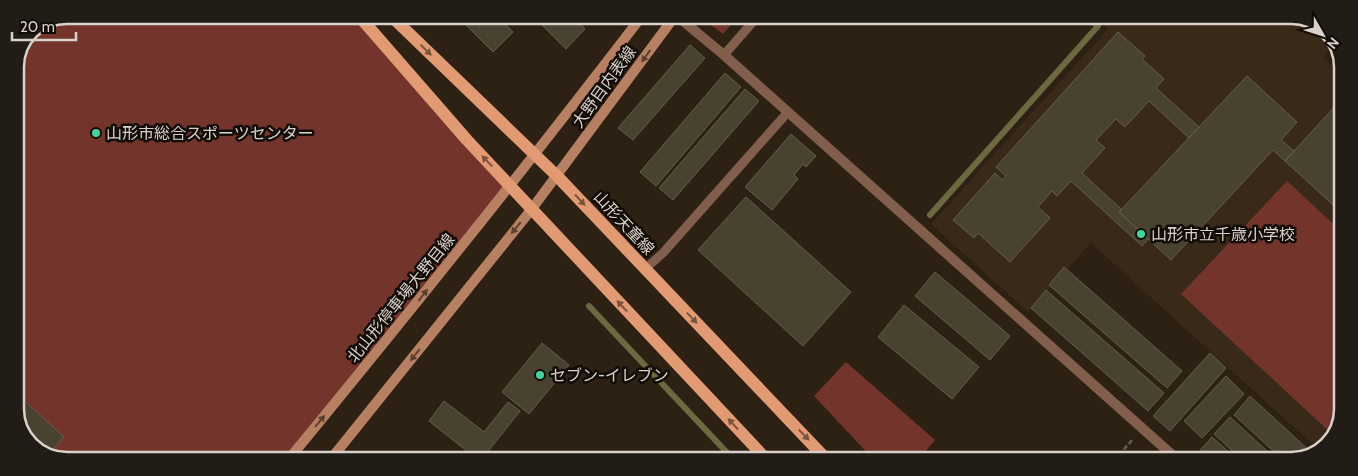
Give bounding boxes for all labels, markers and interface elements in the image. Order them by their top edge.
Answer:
scale bar [12,10,76,42]
north arrow [1298,10,1348,60]
text: 20 m [20,18,55,36]
text: N [1323,34,1343,53]
street label: 大野目内表線 [568,43,640,131]
one-way arrow [420,44,432,56]
one-way arrow [641,49,651,63]
place label: 山形市総合スポーツセンター [106,124,314,143]
marker: 山形市総合スポーツセンター [90,127,102,139]
one-way arrow [481,156,493,168]
street label: 山形天童線 [590,187,658,259]
one-way arrow [574,194,586,206]
one-way arrow [511,222,522,235]
place label: 山形市立千歳小学校 [1151,225,1295,244]
marker: 山形市立千歳小学校 [1135,228,1147,240]
street label: 北山形停車場大野目線 [343,230,459,366]
one-way arrow [417,289,428,302]
one-way arrow [616,300,628,312]
one-way arrow [686,311,698,323]
one-way arrow [409,348,420,361]
place label: セブン-イレブン [550,366,669,385]
marker: セブン-イレブン [534,369,546,381]
one-way arrow [314,416,326,428]
one-way arrow [727,419,739,431]
one-way arrow [798,429,810,441]

